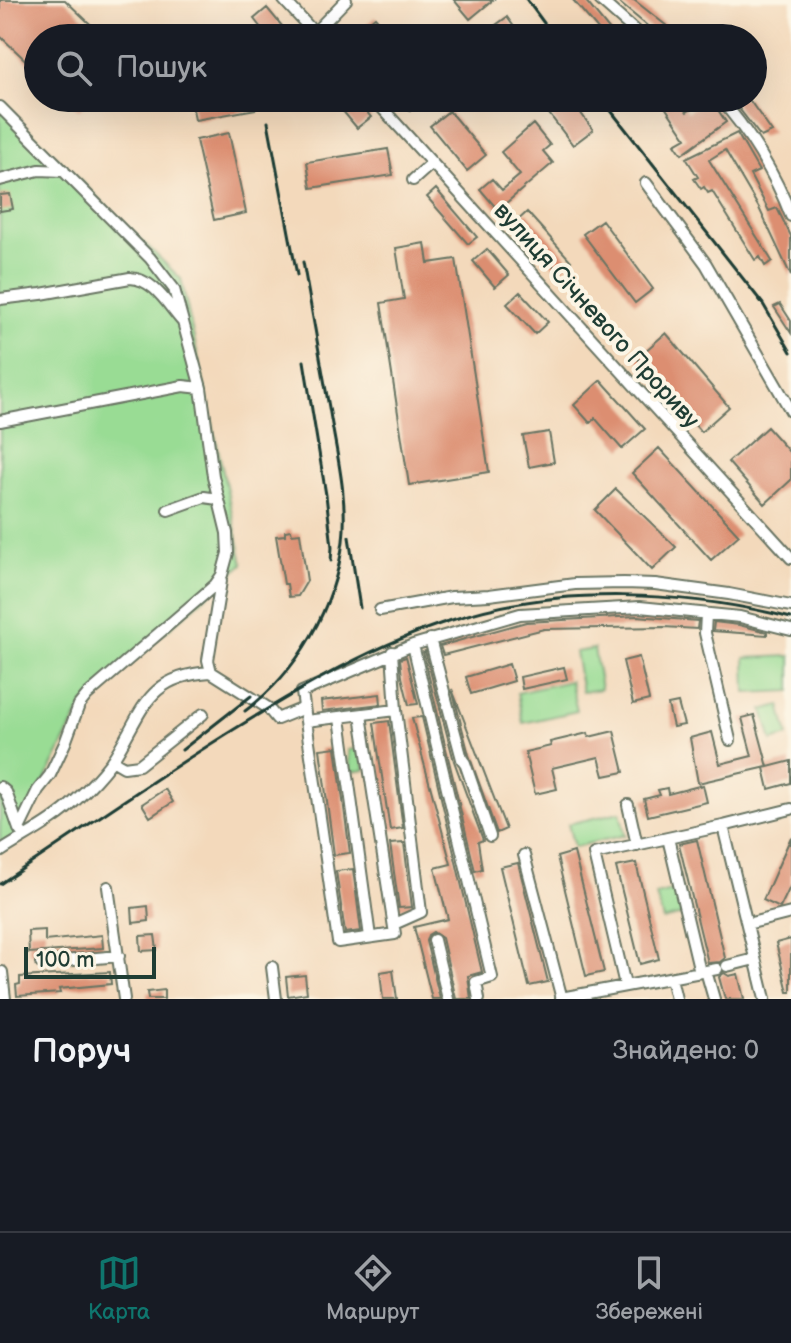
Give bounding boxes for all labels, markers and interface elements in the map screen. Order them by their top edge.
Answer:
search box [24,24,767,112]
icon: search [52,46,96,90]
text: Пошук [116,50,207,86]
street label: вулиця Січневого Прориву [488,197,706,434]
scale bar [24,943,156,979]
text: 100 m [36,947,95,974]
text: Поруч [32,1031,131,1072]
text: Знайдено: 0 [613,1036,759,1067]
tab: Карта [88,1251,150,1326]
tab: Маршрут [326,1251,420,1326]
tab: Збережені [596,1251,703,1326]

